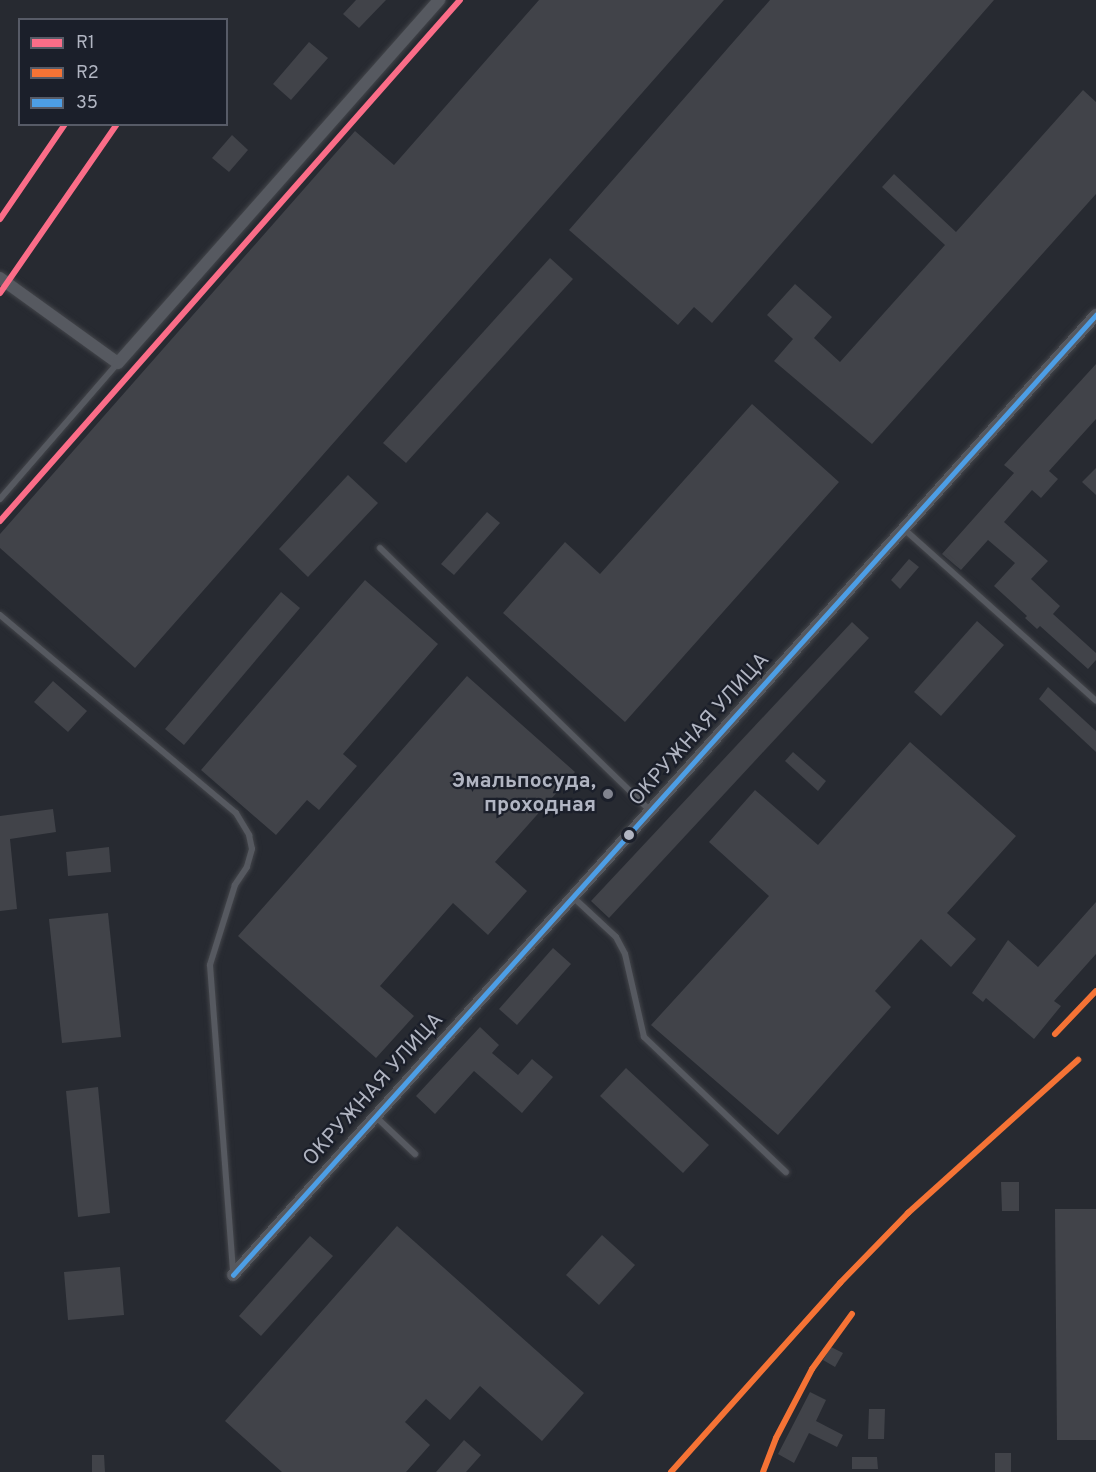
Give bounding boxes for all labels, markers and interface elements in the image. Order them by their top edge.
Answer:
legend [18,18,228,126]
text: R1 [76,32,95,55]
text: R2 [76,62,99,85]
text: 35 [76,92,98,115]
street label: ОКРУЖНАЯ УЛИЦА [625,648,775,812]
place label: Эмальпосуда, проходная [452,769,596,819]
marker: Эмальпосуда, проходная [601,787,615,801]
unlabelled marker [623,829,635,841]
street label: ОКРУЖНАЯ УЛИЦА [299,1008,449,1172]

